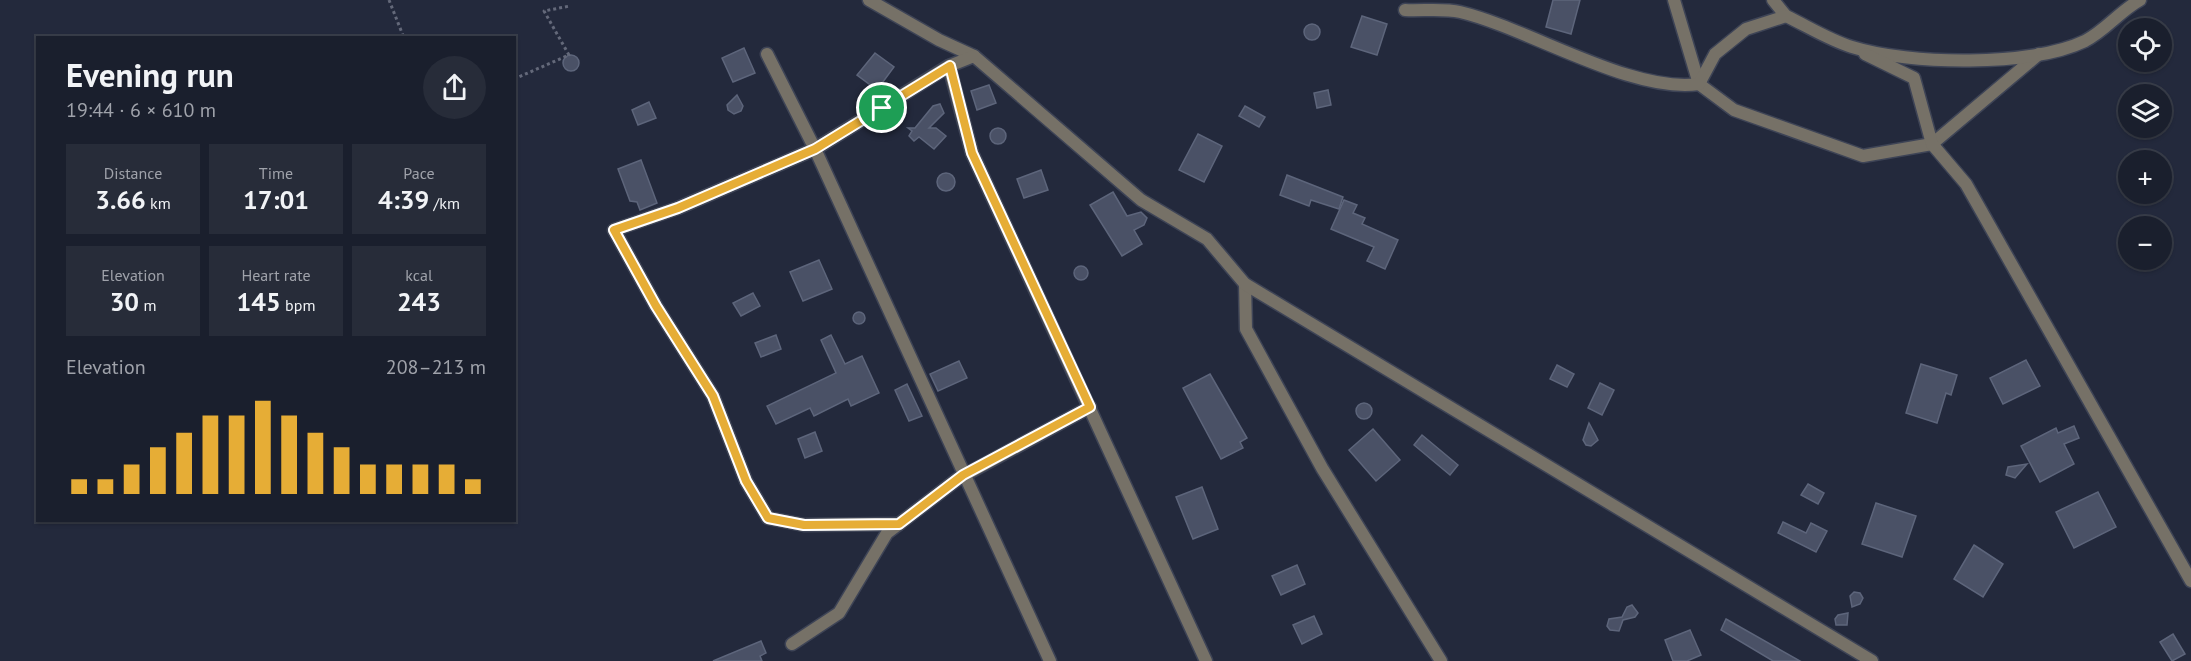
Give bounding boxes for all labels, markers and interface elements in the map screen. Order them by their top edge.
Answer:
map controls [2118,18,2172,270]
button: locate [2118,18,2172,72]
text: Evening run [66,53,234,96]
button: share [423,56,486,119]
pin [856,82,907,133]
button: layers [2118,84,2172,138]
icon: arrive [865,91,898,124]
text: 19:44 · 6 × 610 m [66,97,216,123]
button: + [2118,150,2172,204]
text: Distance [104,163,162,183]
text: Time [259,163,293,183]
text: Pace [403,163,435,183]
text: 3.66 [95,183,146,216]
text: 17:01 [243,183,309,216]
text: 4:39 [378,183,429,216]
text: km [146,193,171,213]
text: /km [429,193,460,213]
button: − [2118,216,2172,270]
text: Elevation [101,265,165,285]
text: Heart rate [241,265,311,285]
text: kcal [405,265,433,285]
text: 30 [110,285,139,318]
text: 145 [237,285,281,318]
text: 243 [397,285,441,318]
text: m [139,295,156,315]
text: bpm [281,295,315,315]
text: Elevation [66,354,146,380]
text: 208–213 m [386,354,486,380]

